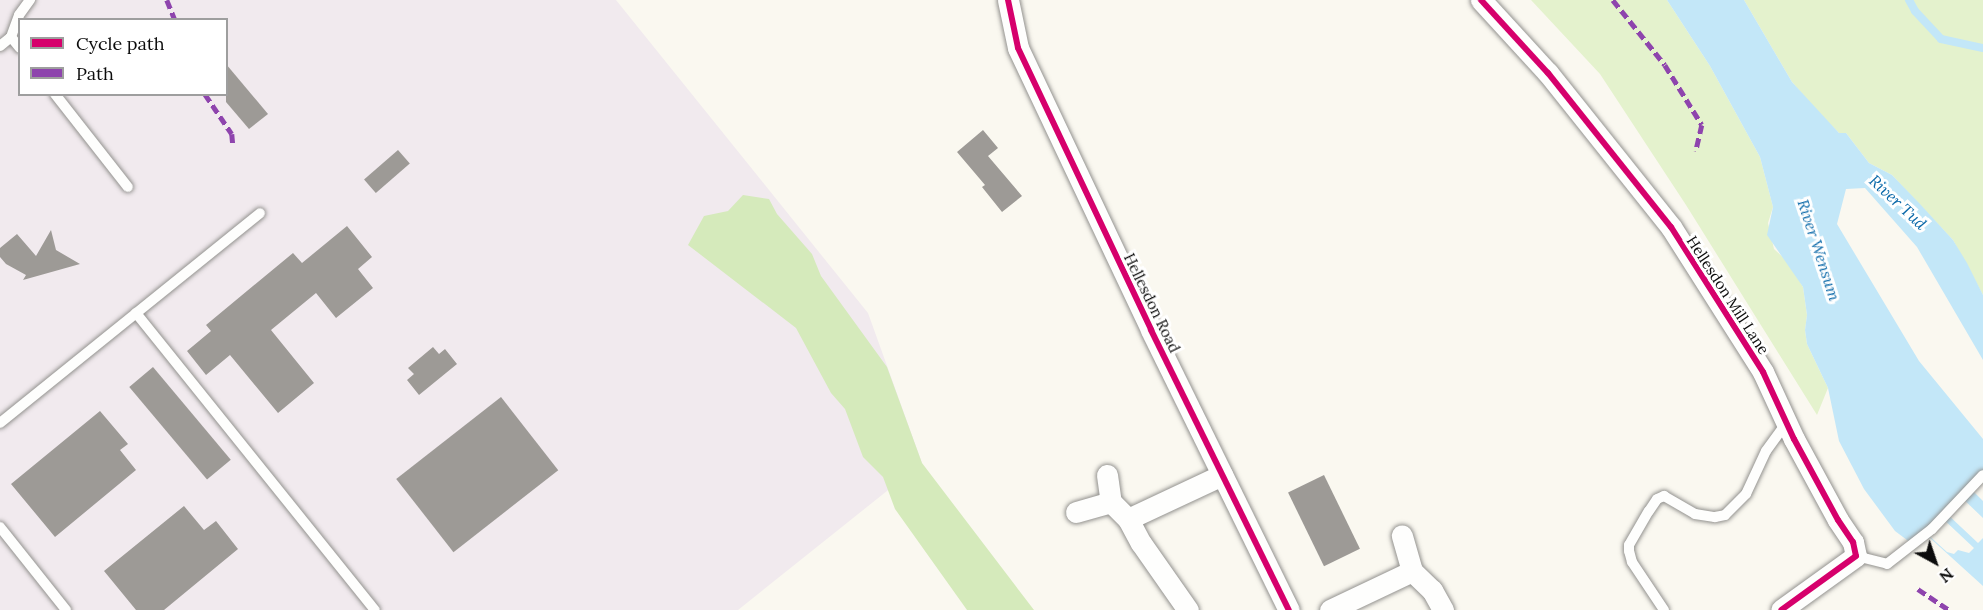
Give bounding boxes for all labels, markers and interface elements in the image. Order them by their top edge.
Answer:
legend [18,18,228,96]
text: Cycle path [76,32,165,55]
text: Path [76,62,114,85]
water label: River Tud [1865,171,1931,233]
water label: River Wensum [1794,197,1844,303]
street label: Hellesdon Mill Lane [1683,232,1773,358]
street label: Hellesdon Road [1120,250,1184,356]
north arrow [1905,532,1965,592]
text: N [1935,564,1958,587]

